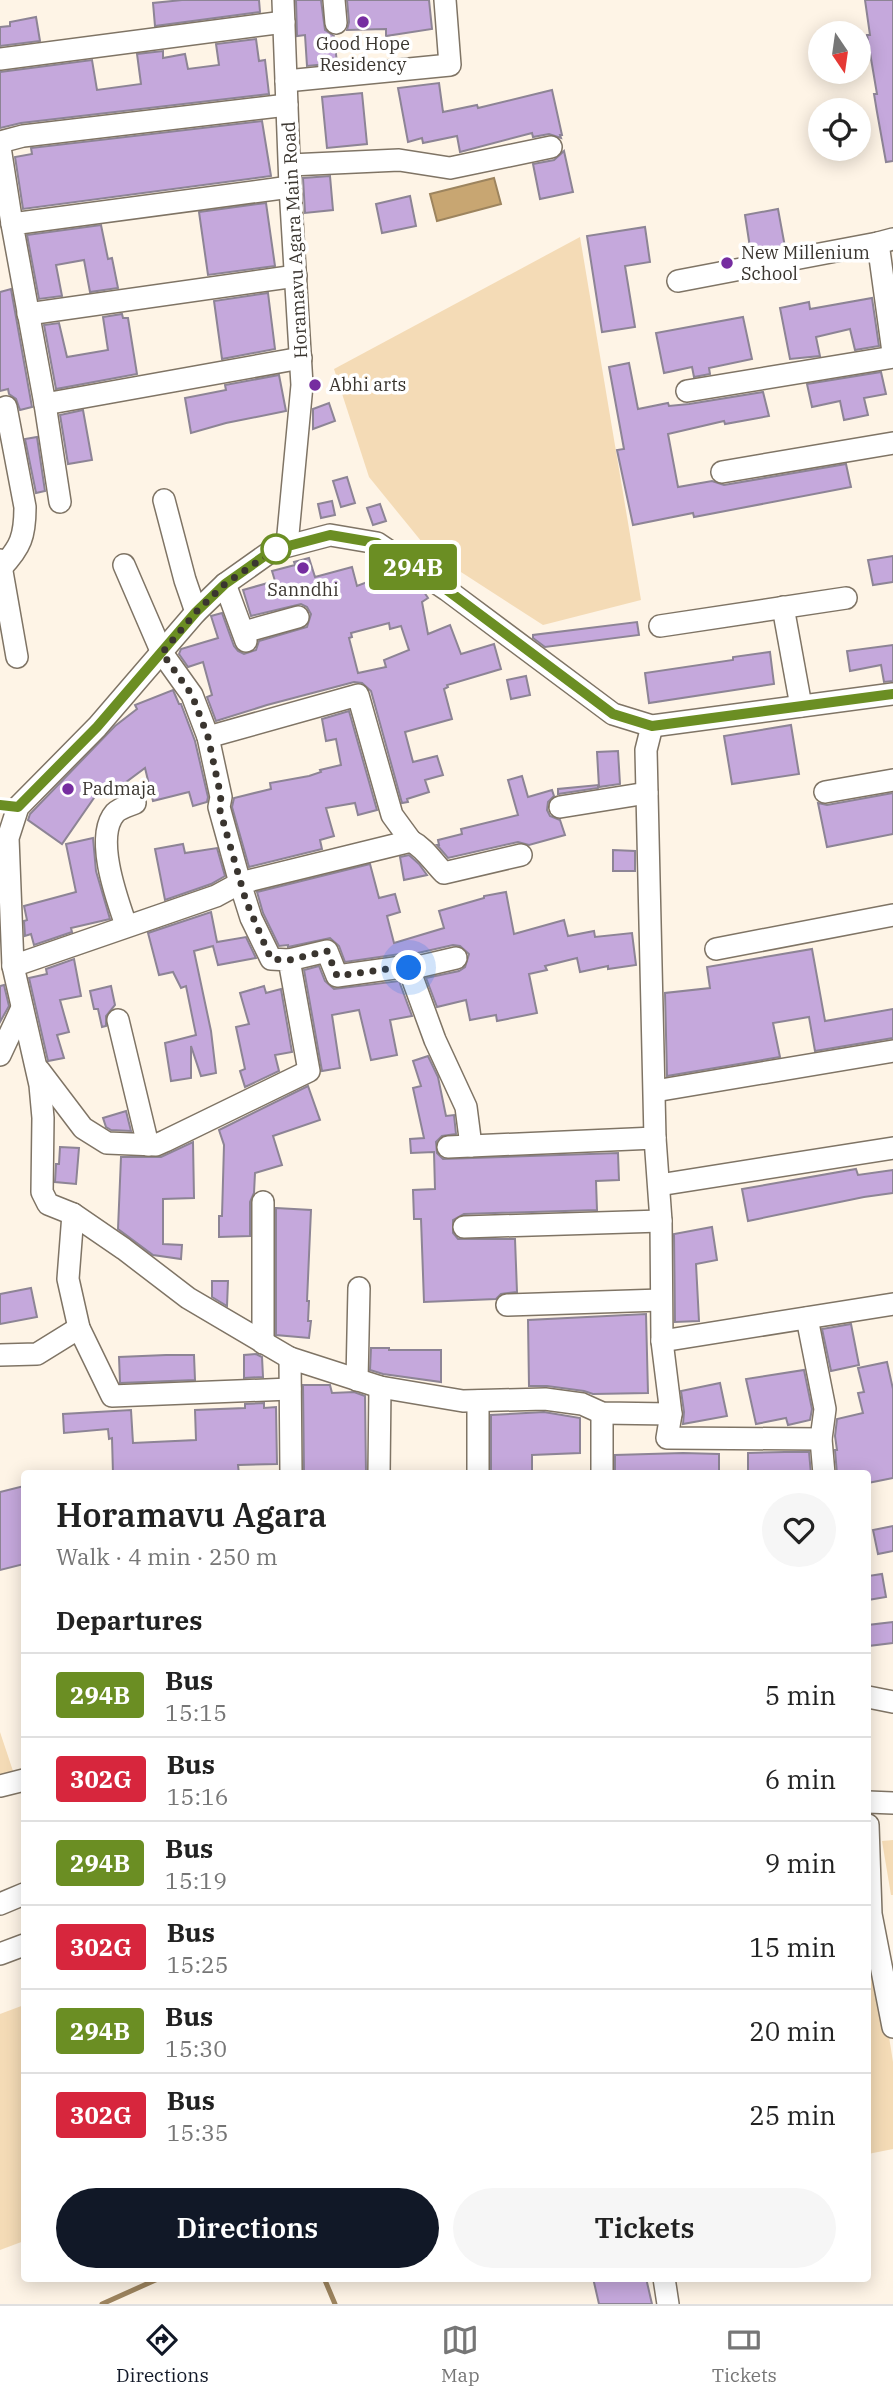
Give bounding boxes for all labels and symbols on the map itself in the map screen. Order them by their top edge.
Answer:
marker: Good Hope Residency [355,14,371,30]
north arrow [808,21,872,84]
place label: Good Hope Residency [316,32,410,76]
street label: Horamavu Agara Main Road [277,121,312,359]
place label: New Millenium School [741,241,870,285]
marker: New Millenium School [719,255,735,271]
place label: Abhi arts [329,373,406,396]
marker: Abhi arts [307,377,323,393]
unlabelled marker [261,534,291,564]
line badge: 294B [364,544,462,590]
marker: Sanndhi [295,560,311,576]
place label: Sanndhi [267,578,339,601]
place label: Padmaja [82,777,156,800]
marker: Padmaja [60,781,76,797]
your location [391,950,426,985]

